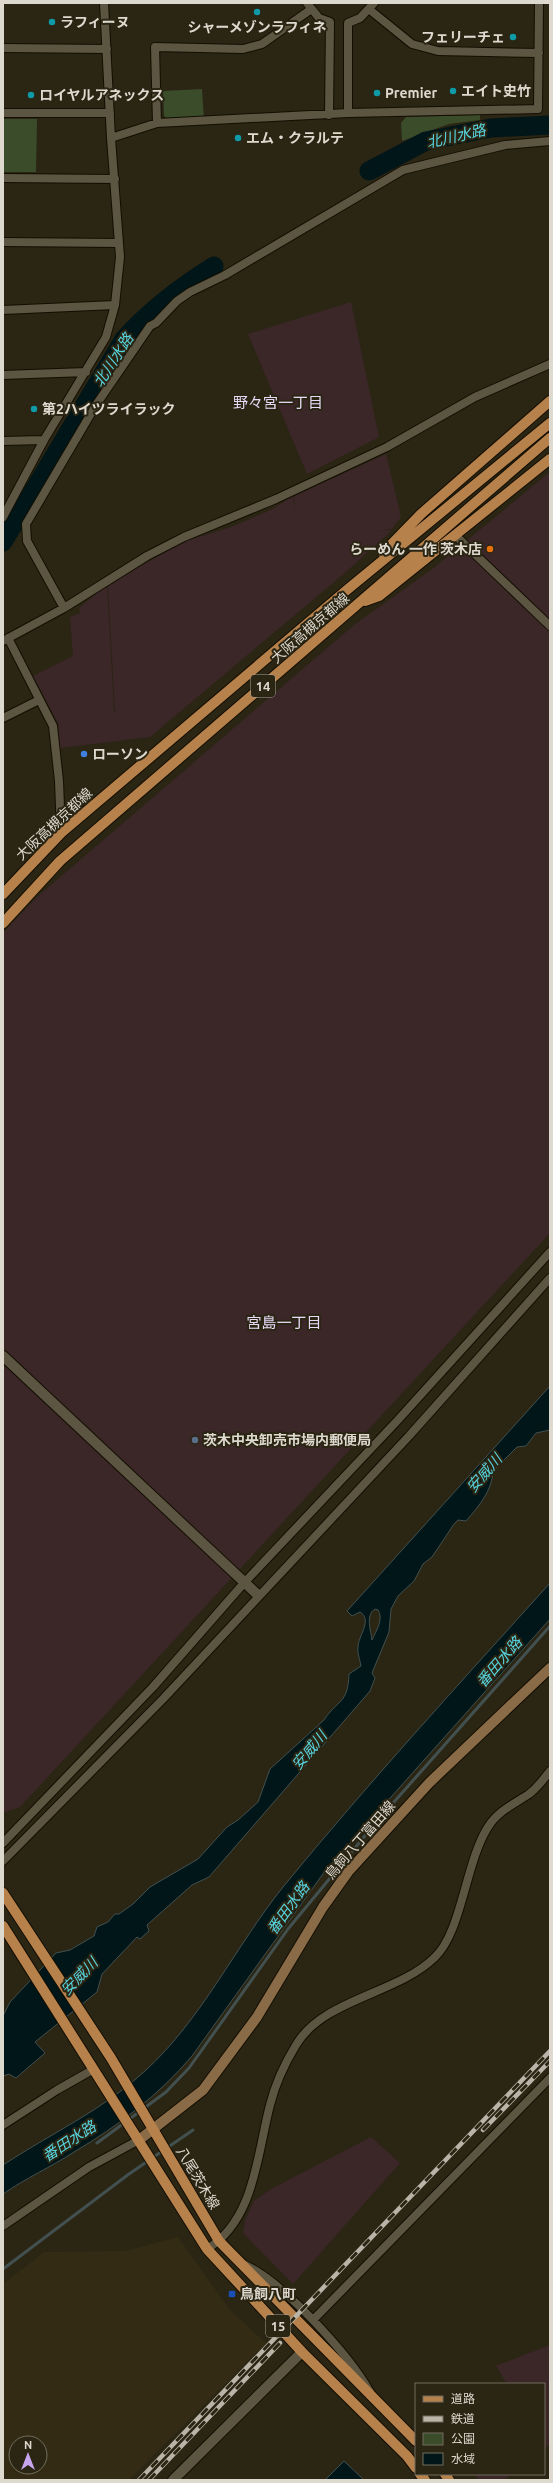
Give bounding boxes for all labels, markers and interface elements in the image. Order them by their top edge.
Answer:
marker: シャーメゾンラフィネ [252,7,262,17]
place label: ラフィーヌ [60,14,130,30]
marker: ラフィーヌ [47,17,57,27]
place label: シャーメゾンラフィネ [187,19,327,35]
place label: フェリーチェ [421,29,505,45]
marker: フェリーチェ [508,32,518,42]
place label: エイト史竹 [461,83,531,99]
place label: Premier [385,85,438,101]
marker: エイト史竹 [448,86,458,96]
place label: ロイヤルアネックス [39,87,164,103]
marker: Premier [372,88,382,98]
marker: ロイヤルアネックス [26,90,36,100]
water label: 北川水路 [425,121,489,151]
place label: エム・クラルテ [246,130,344,146]
marker: エム・クラルテ [233,133,243,143]
water label: 北川水路 [90,329,138,390]
district label: 野々宮一丁目 [233,394,323,411]
place label: 第2ハイツライラック [42,401,176,417]
marker: 第2ハイツライラック [29,404,39,414]
place label: らーめん 一作 茨木店 [349,541,482,557]
marker: らーめん 一作 茨木店 [485,544,495,554]
street label: 大阪高槻京都線 [268,590,352,666]
road number: 14 [251,675,275,697]
place label: ローソン [92,746,148,762]
marker: ローソン [79,749,89,759]
street label: 大阪高槻京都線 [13,785,95,863]
district label: 宮島一丁目 [246,1314,322,1331]
place label: 茨木中央卸売市場内郵便局 [203,1432,371,1448]
marker: 茨木中央卸売市場内郵便局 [190,1435,200,1445]
water label: 安威川 [463,1449,506,1496]
water label: 番田水路 [473,1632,526,1690]
water label: 安威川 [288,1726,331,1773]
street label: 鳥飼八丁富田線 [322,1798,398,1882]
water label: 番田水路 [263,1877,314,1937]
water label: 安威川 [57,1952,102,1998]
water label: 番田水路 [39,2116,100,2164]
street label: 八尾茨木線 [173,2144,223,2212]
place label: 鳥飼八町 [240,2286,296,2302]
marker: 鳥飼八町 [227,2289,237,2299]
road number: 15 [266,2315,290,2337]
legend [415,2383,545,2475]
text: 道路 [451,2392,475,2405]
text: 鉄道 [451,2412,475,2425]
text: 公園 [451,2432,475,2445]
north arrow [8,2435,48,2475]
text: N [24,2439,32,2451]
text: 水域 [451,2452,475,2465]

